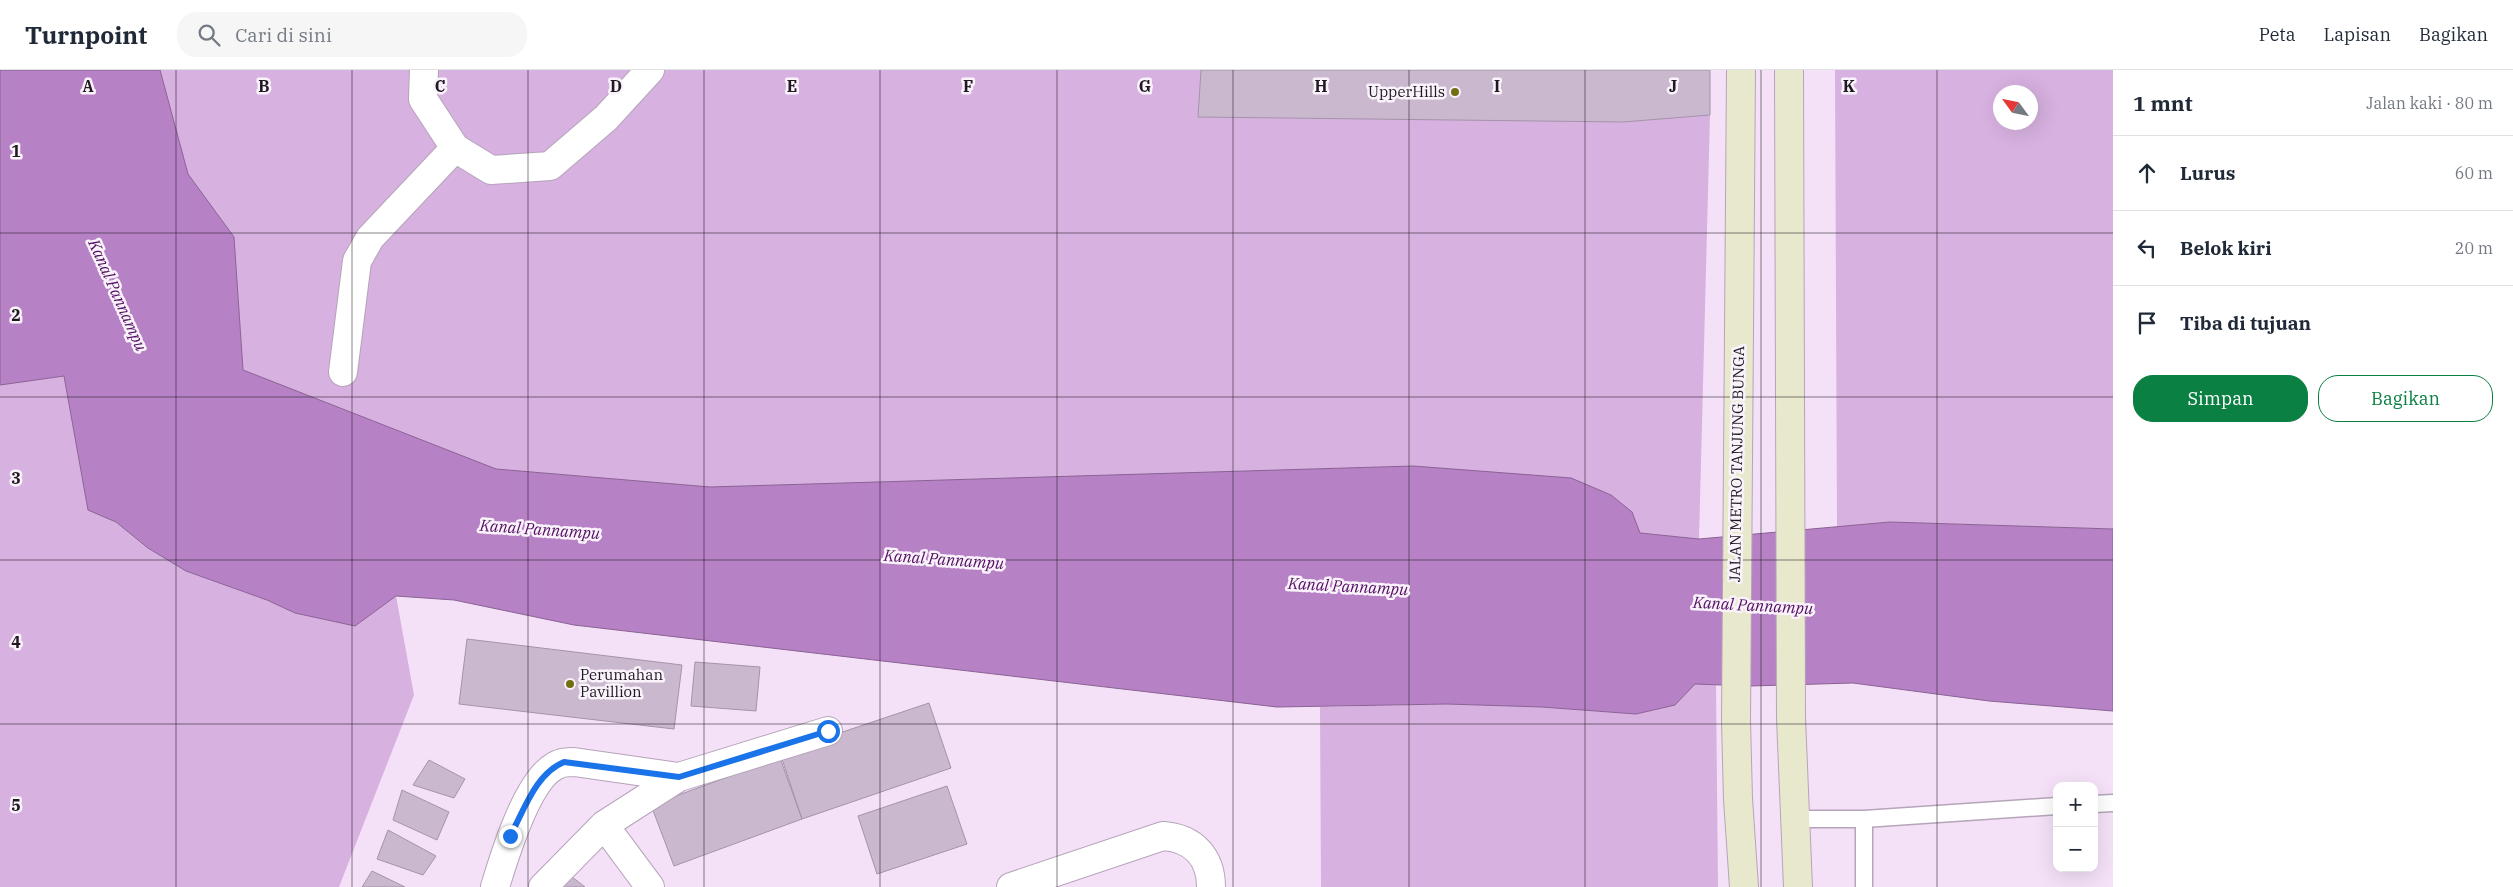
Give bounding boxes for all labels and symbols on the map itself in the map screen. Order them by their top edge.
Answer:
text: A [82,76,94,96]
text: B [258,76,270,96]
text: C [435,76,445,96]
text: D [610,76,622,96]
text: E [787,76,797,96]
text: F [963,76,973,96]
text: G [1139,76,1151,96]
text: H [1315,76,1328,96]
text: I [1494,76,1500,96]
text: J [1669,76,1677,96]
text: K [1843,76,1856,96]
place label: UpperHills [1368,82,1445,101]
north arrow [1993,85,2038,130]
marker: UpperHills [1449,86,1461,98]
text: 1 [11,141,21,161]
water label: Kanal Pannampu [84,235,152,354]
text: 2 [11,305,21,325]
street label: JALAN METRO TANJUNG BUNGA [1725,345,1748,582]
text: 3 [11,468,21,488]
water label: Kanal Pannampu [478,515,601,543]
water label: Kanal Pannampu [882,545,1005,573]
water label: Kanal Pannampu [1286,573,1409,599]
water label: Kanal Pannampu [1691,592,1814,618]
text: 4 [11,632,21,652]
place label: Perumahan Pavillion [580,665,663,701]
marker: Perumahan Pavillion [564,678,576,690]
route start [817,720,840,743]
text: 5 [11,795,21,815]
route end [499,825,522,848]

